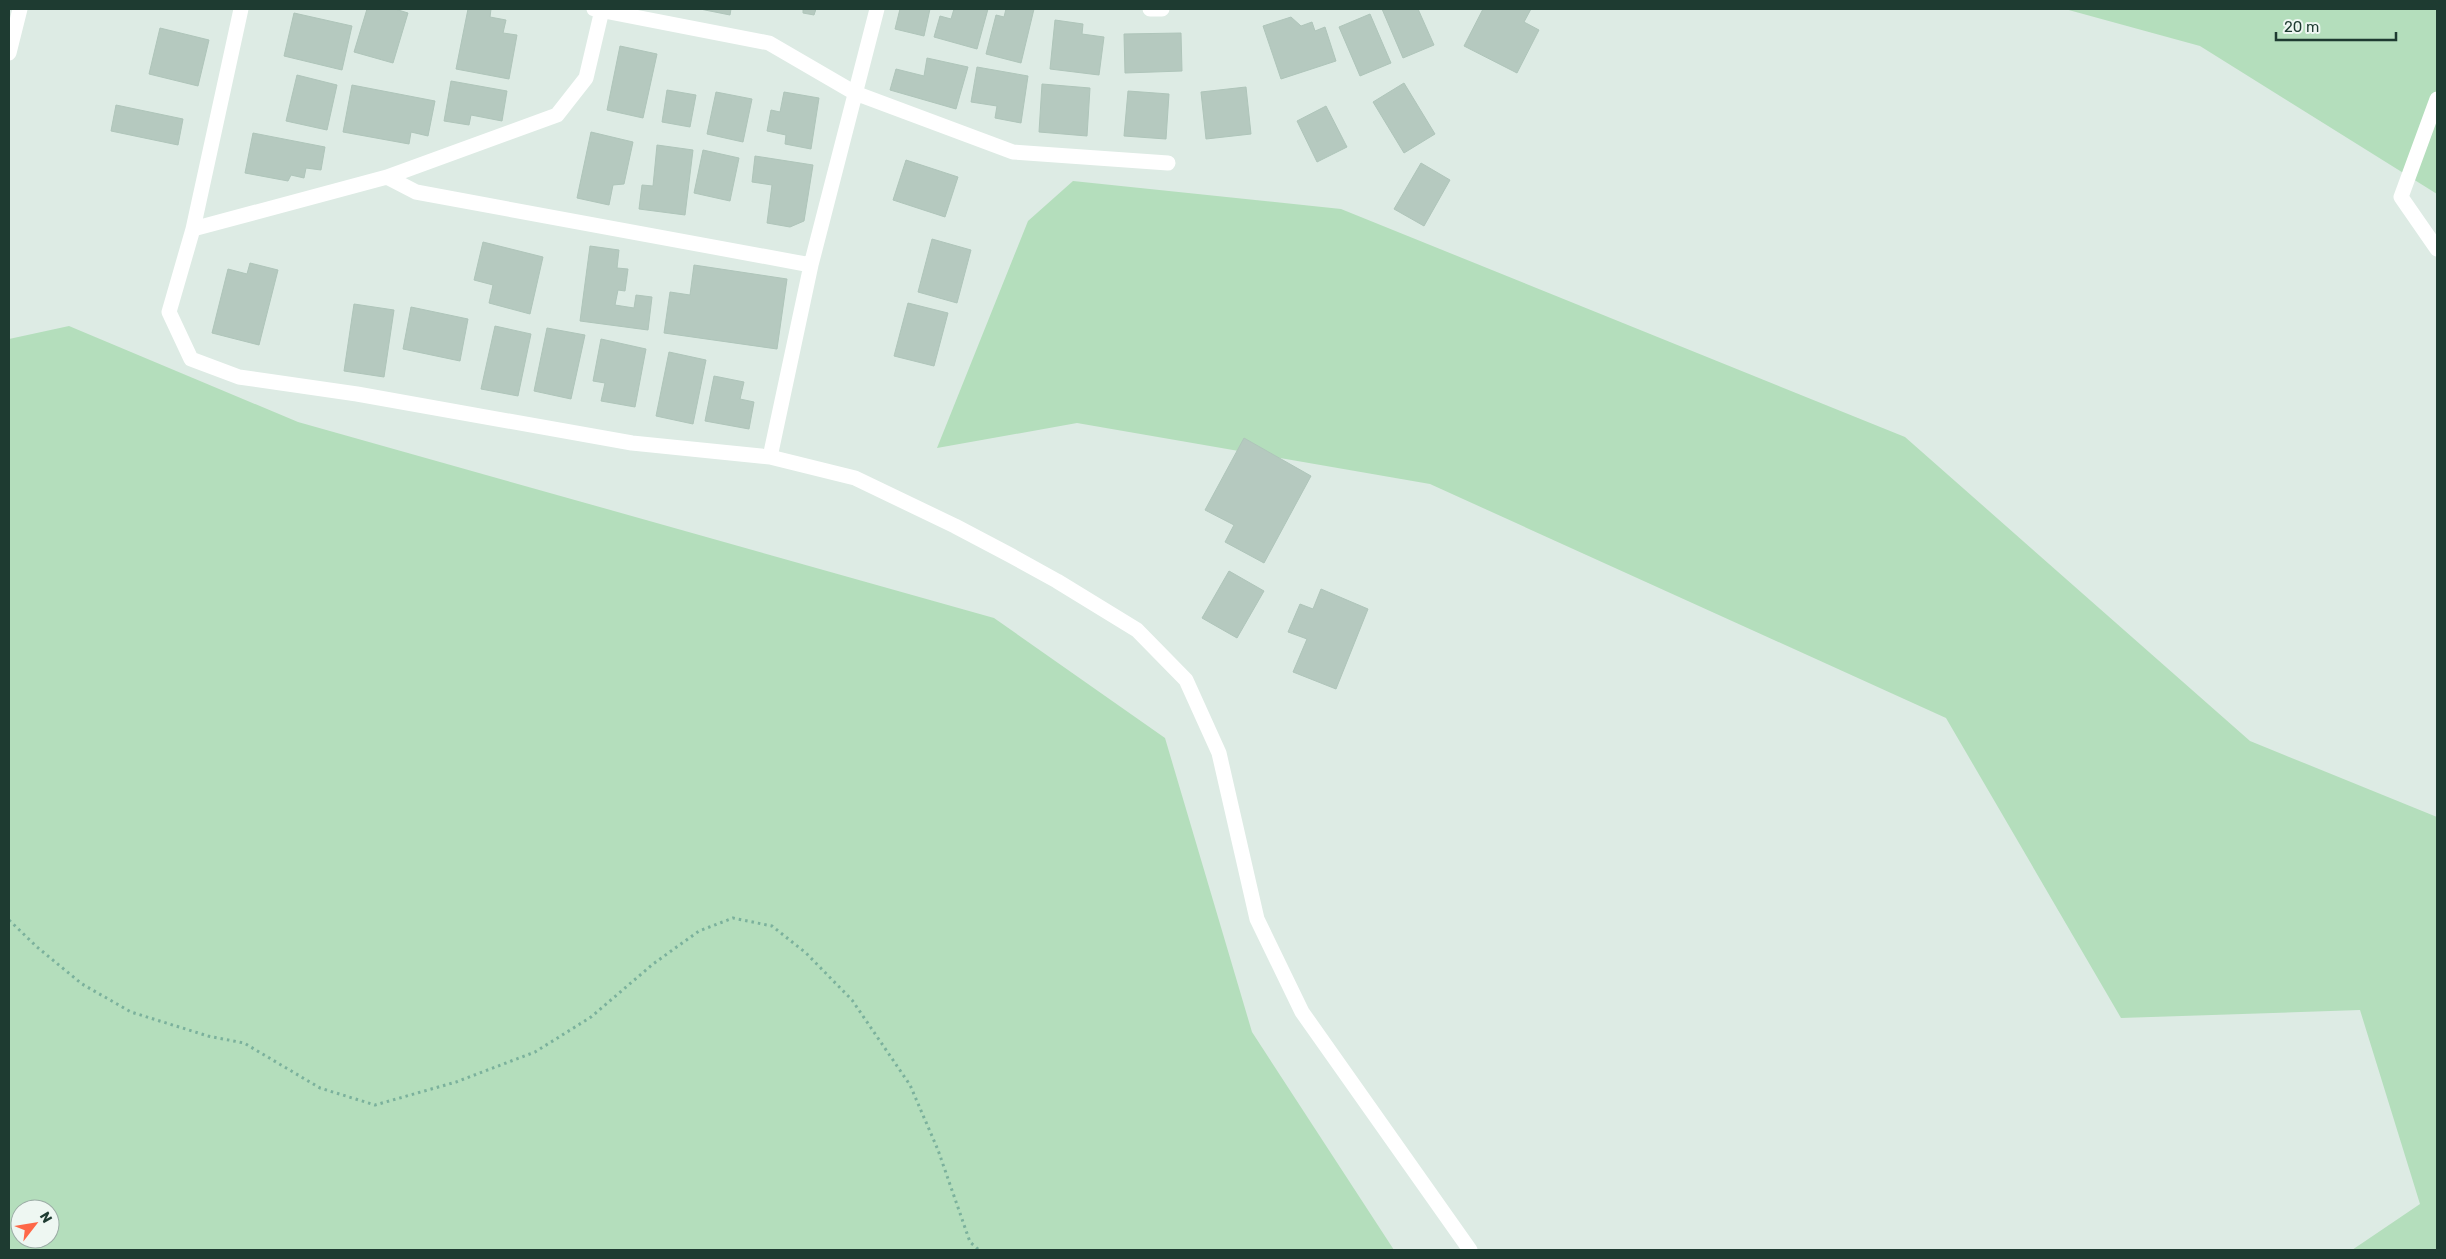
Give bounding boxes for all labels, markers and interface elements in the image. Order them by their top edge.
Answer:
scale bar [2276,10,2396,42]
text: 20 m [2284,18,2319,36]
north arrow [10,1199,60,1249]
text: N [36,1209,56,1226]

